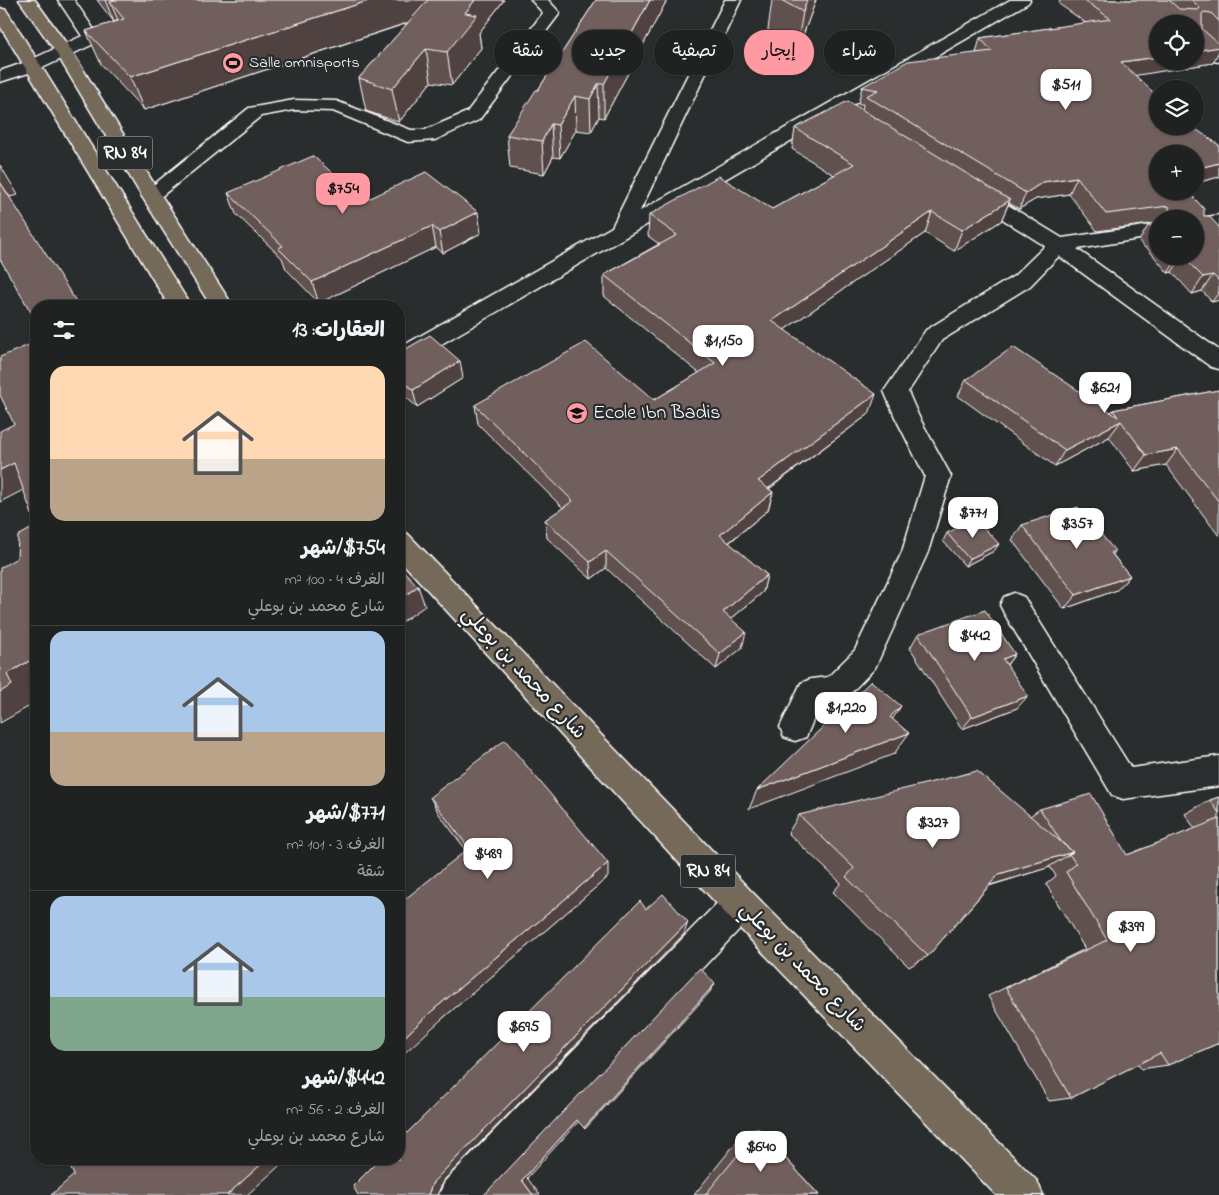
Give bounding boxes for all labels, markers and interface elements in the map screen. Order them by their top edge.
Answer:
map controls [1149,15,1204,265]
button: locate [1149,15,1204,70]
chip: شقة [494,30,562,75]
chip: جديد [572,30,644,75]
chip: تصفية [654,30,734,75]
chip: إيجار [744,30,814,75]
chip: شراء [824,30,895,75]
sports icon: Salle omnisports [221,51,245,75]
place label: Salle omnisports [249,51,360,75]
pin: $511 [1036,68,1096,111]
text: $511 [1051,73,1081,97]
button: layers [1149,80,1204,135]
road number: RN 84 [98,136,152,170]
button: + [1149,145,1204,200]
pin: $754 [313,172,373,215]
text: $754 [327,177,359,201]
button: − [1149,210,1204,265]
icon: filters [50,316,78,344]
text: العقارات: 13 [292,316,385,346]
pin: $1,150 [682,324,764,367]
text: $1,150 [704,329,742,353]
pin: $621 [1075,372,1135,414]
text: $621 [1090,376,1120,400]
icon: home [173,398,263,488]
place label: Ecole Ibn Badis [593,399,721,428]
school or university icon: Ecole Ibn Badis [565,401,589,425]
pin: $771 [943,496,1003,539]
text: $771 [959,501,987,525]
pin: $357 [1047,508,1107,550]
text: $357 [1061,512,1093,536]
text: $754/شهر [302,534,385,564]
text: الغرف: 4 · 100 m² [285,568,385,592]
text: شارع محمد بن بوعلي [248,595,385,619]
street label: شارع محمد بن بوعلي [453,601,592,747]
pin: $442 [945,620,1005,662]
text: $442 [960,624,990,648]
icon: home [173,664,263,754]
pin: $1,220 [805,692,887,734]
text: $1,220 [826,696,866,720]
text: $771/شهر [307,799,385,829]
pin: $327 [903,806,963,849]
text: $327 [918,811,948,835]
text: الغرف: 3 · 101 m² [286,833,385,857]
pin: $489 [458,838,518,880]
text: $489 [474,842,502,866]
road number: RN 84 [680,854,736,888]
text: شقة [357,860,385,884]
street label: شارع محمد بن بوعلي [731,896,872,1040]
pin: $399 [1101,910,1161,953]
text: $399 [1118,915,1144,939]
icon: home [173,929,263,1019]
pin: $695 [494,1010,554,1053]
text: $695 [509,1015,539,1039]
text: $442/شهر [303,1064,385,1094]
text: الغرف: 2 · 56 m² [286,1098,385,1122]
text: شارع محمد بن بوعلي [248,1125,385,1149]
pin: $640 [731,1130,791,1173]
text: $640 [746,1135,776,1159]

